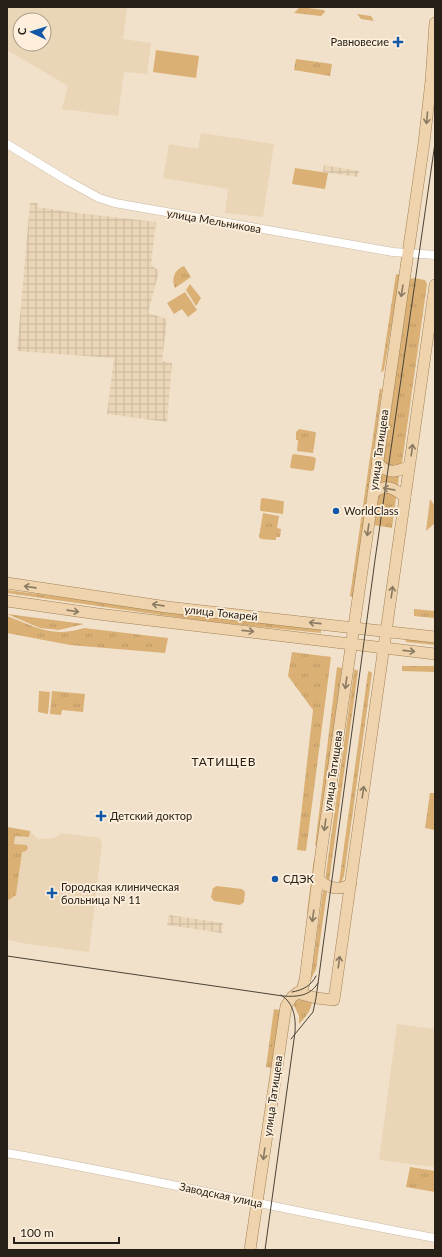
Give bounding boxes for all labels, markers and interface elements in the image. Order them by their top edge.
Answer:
north arrow [12,12,52,52]
text: С [15,26,28,35]
place label: Равновесие [331,35,389,48]
marker: Равновесие [392,36,404,48]
one-way arrow [423,111,430,124]
street label: улица Мельникова [166,206,262,235]
one-way arrow [398,284,406,297]
street label: улица Татищева [366,409,391,491]
one-way arrow [408,444,416,457]
one-way arrow [383,485,396,493]
place label: WorldClass [344,504,399,517]
marker: WorldClass [331,506,341,516]
one-way arrow [364,523,371,536]
one-way arrow [24,583,37,591]
one-way arrow [388,586,396,599]
one-way arrow [152,601,165,609]
street label: улица Токарей [184,602,258,623]
one-way arrow [66,607,79,615]
one-way arrow [309,619,322,626]
one-way arrow [241,628,254,635]
one-way arrow [402,647,415,655]
one-way arrow [342,676,350,689]
street label: улица Татищева [320,730,345,812]
district label: ТАТИЩЕВ [192,754,256,769]
one-way arrow [359,786,367,799]
place label: Детский доктор [110,809,192,822]
marker: Детский доктор [95,810,107,822]
one-way arrow [321,819,329,832]
place label: СДЭК [283,872,314,885]
marker: СДЭК [270,874,280,884]
place label: Городская клиническая больница № 11 [61,880,179,906]
marker: Городская клиническая больница № 11 [46,887,58,899]
one-way arrow [309,909,317,922]
one-way arrow [335,956,343,969]
street label: улица Татищева [260,1055,285,1137]
one-way arrow [260,1147,268,1160]
street label: Заводская улица [178,1179,264,1210]
scale bar [14,1219,119,1245]
text: 100 m [20,1225,54,1240]

